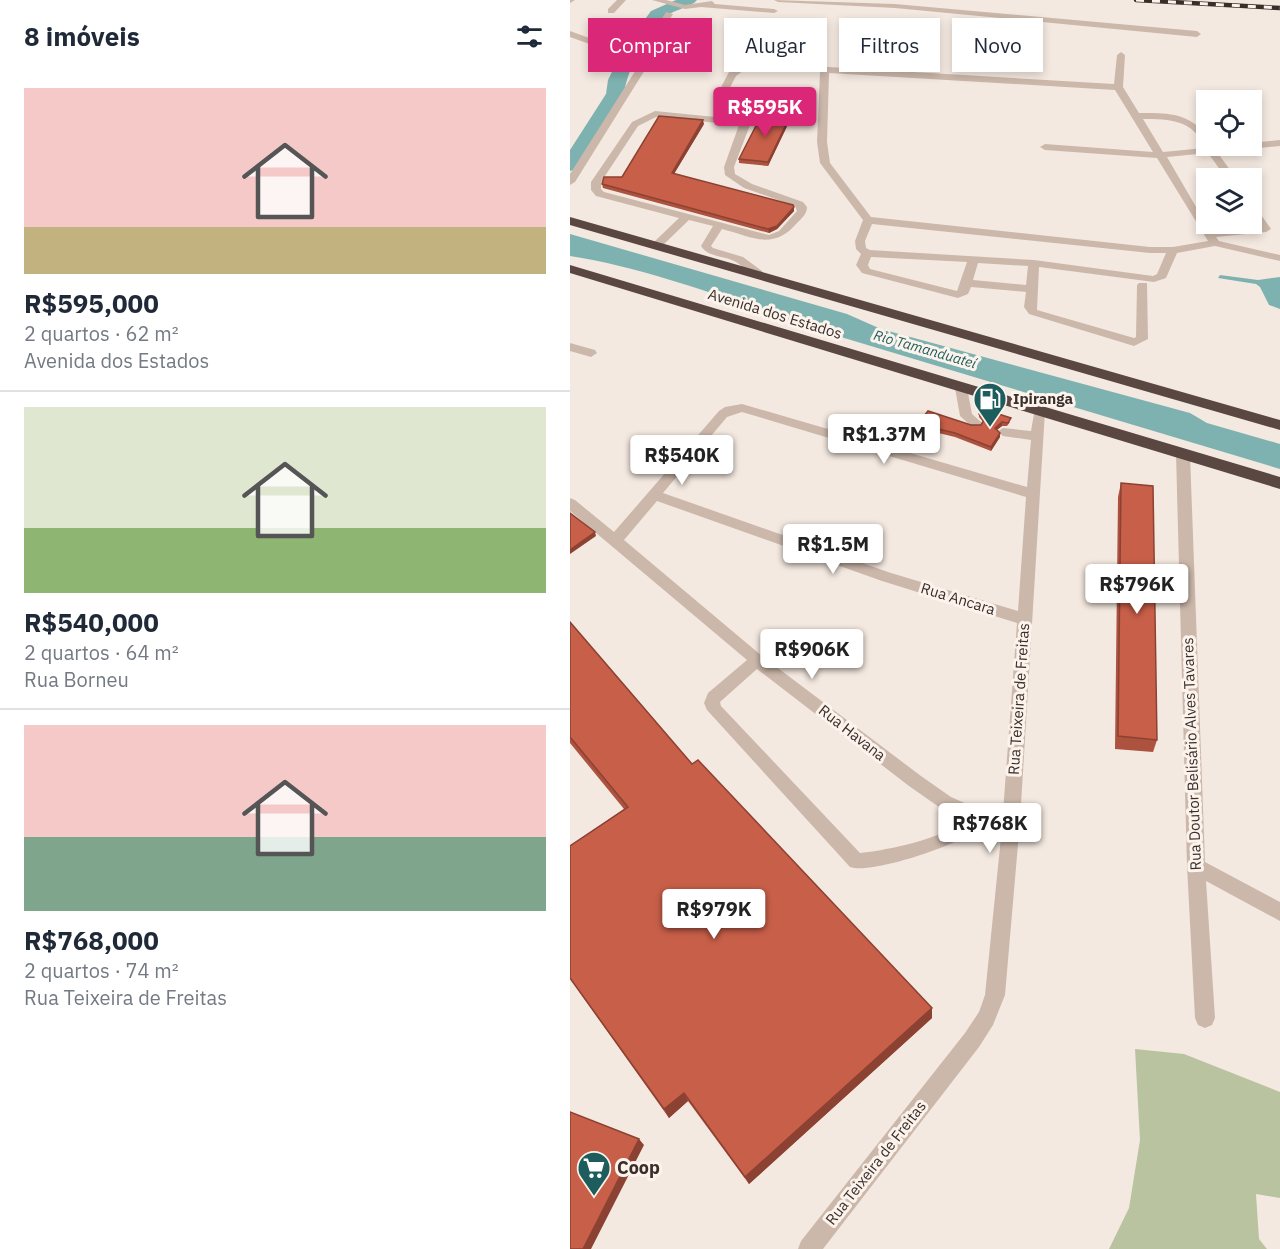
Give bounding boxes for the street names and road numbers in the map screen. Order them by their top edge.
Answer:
street label: Avenida dos Estados [706,284,844,343]
street label: Rua Ancara [919,578,998,619]
street label: Rua Teixeira de Freitas [1004,622,1033,776]
street label: Rua Doutor Belisário Alves Tavares [1178,637,1205,871]
street label: Rua Havana [815,701,890,765]
street label: Rua Teixeira de Freitas [821,1097,930,1229]

